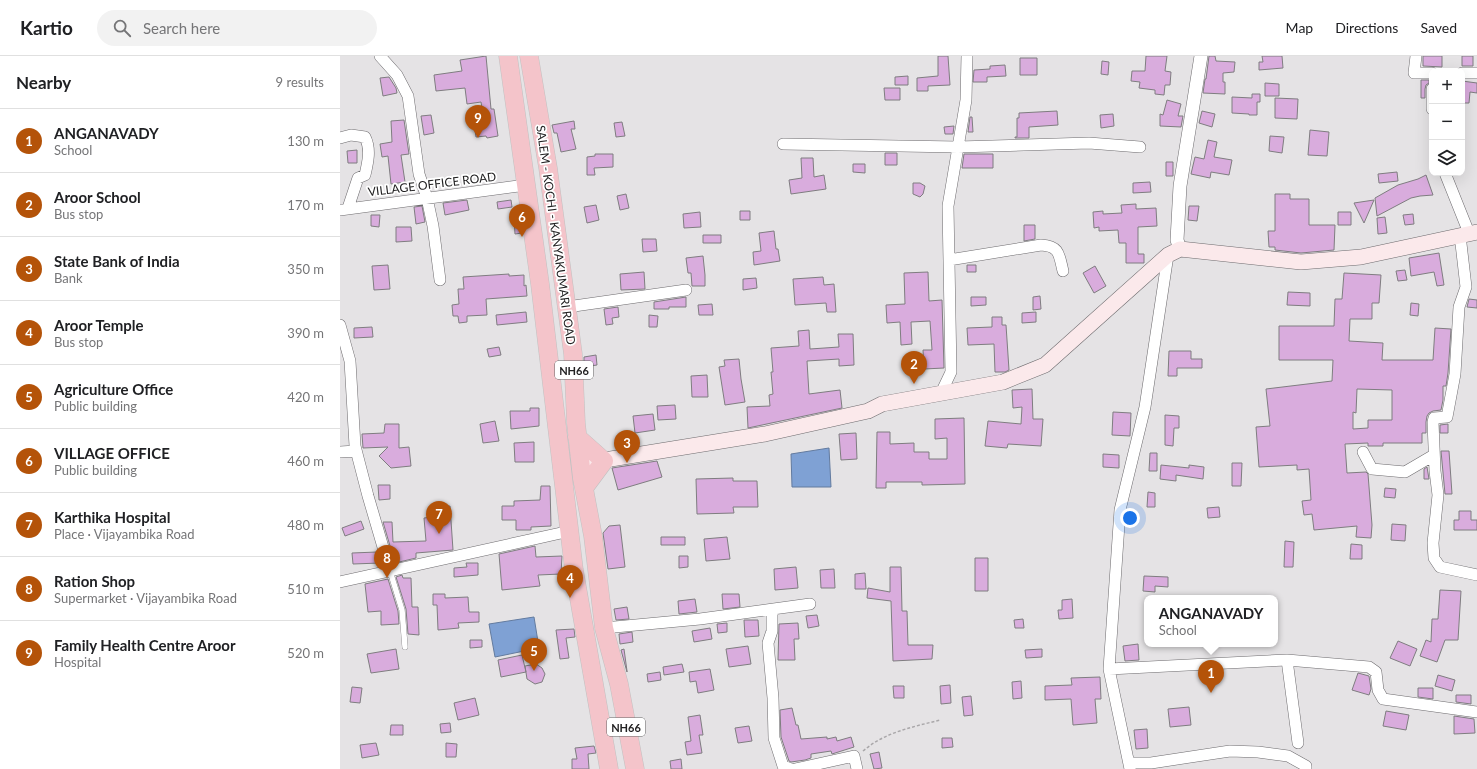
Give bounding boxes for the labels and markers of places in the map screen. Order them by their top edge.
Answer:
pin: 9 [465,105,491,138]
pin: 6 [509,204,535,237]
pin: 2 [901,351,927,384]
pin: 3 [614,430,640,463]
pin: 7 [426,501,452,534]
pin: 8 [374,545,400,578]
pin: 4 [557,565,583,598]
pin: 5 [521,638,547,671]
pin: 1 [1198,660,1224,693]

